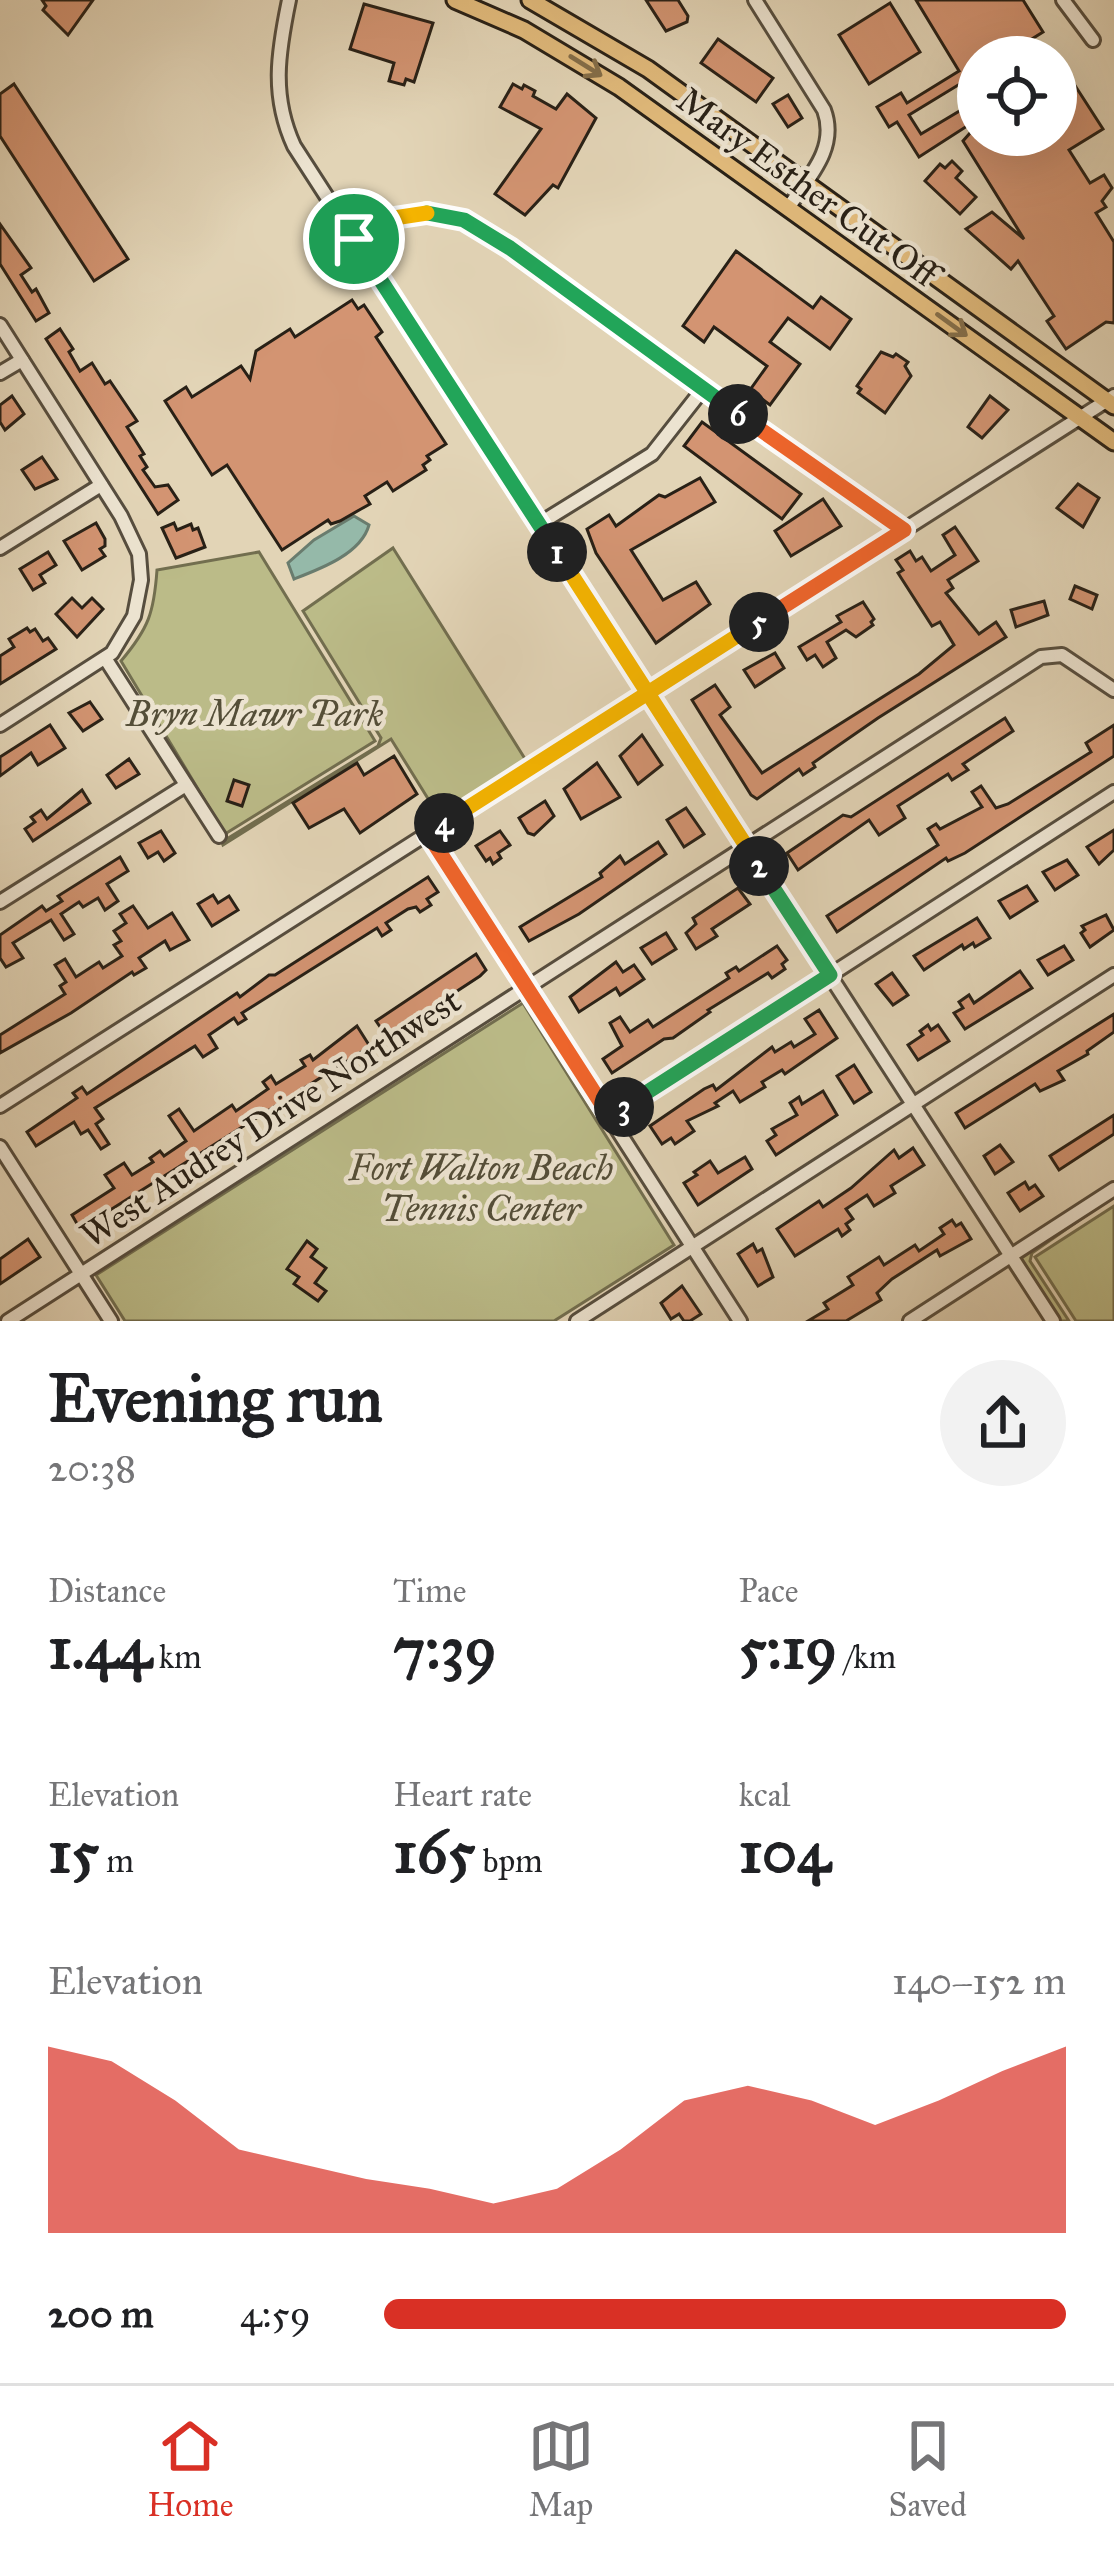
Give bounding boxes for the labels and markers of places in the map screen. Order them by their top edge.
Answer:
pin [303,188,405,290]
pin: 6 [708,384,768,444]
pin: 1 [527,522,587,582]
pin: 5 [729,592,789,652]
pin: 4 [414,793,474,853]
pin: 2 [729,836,789,896]
pin: 3 [594,1077,654,1137]

